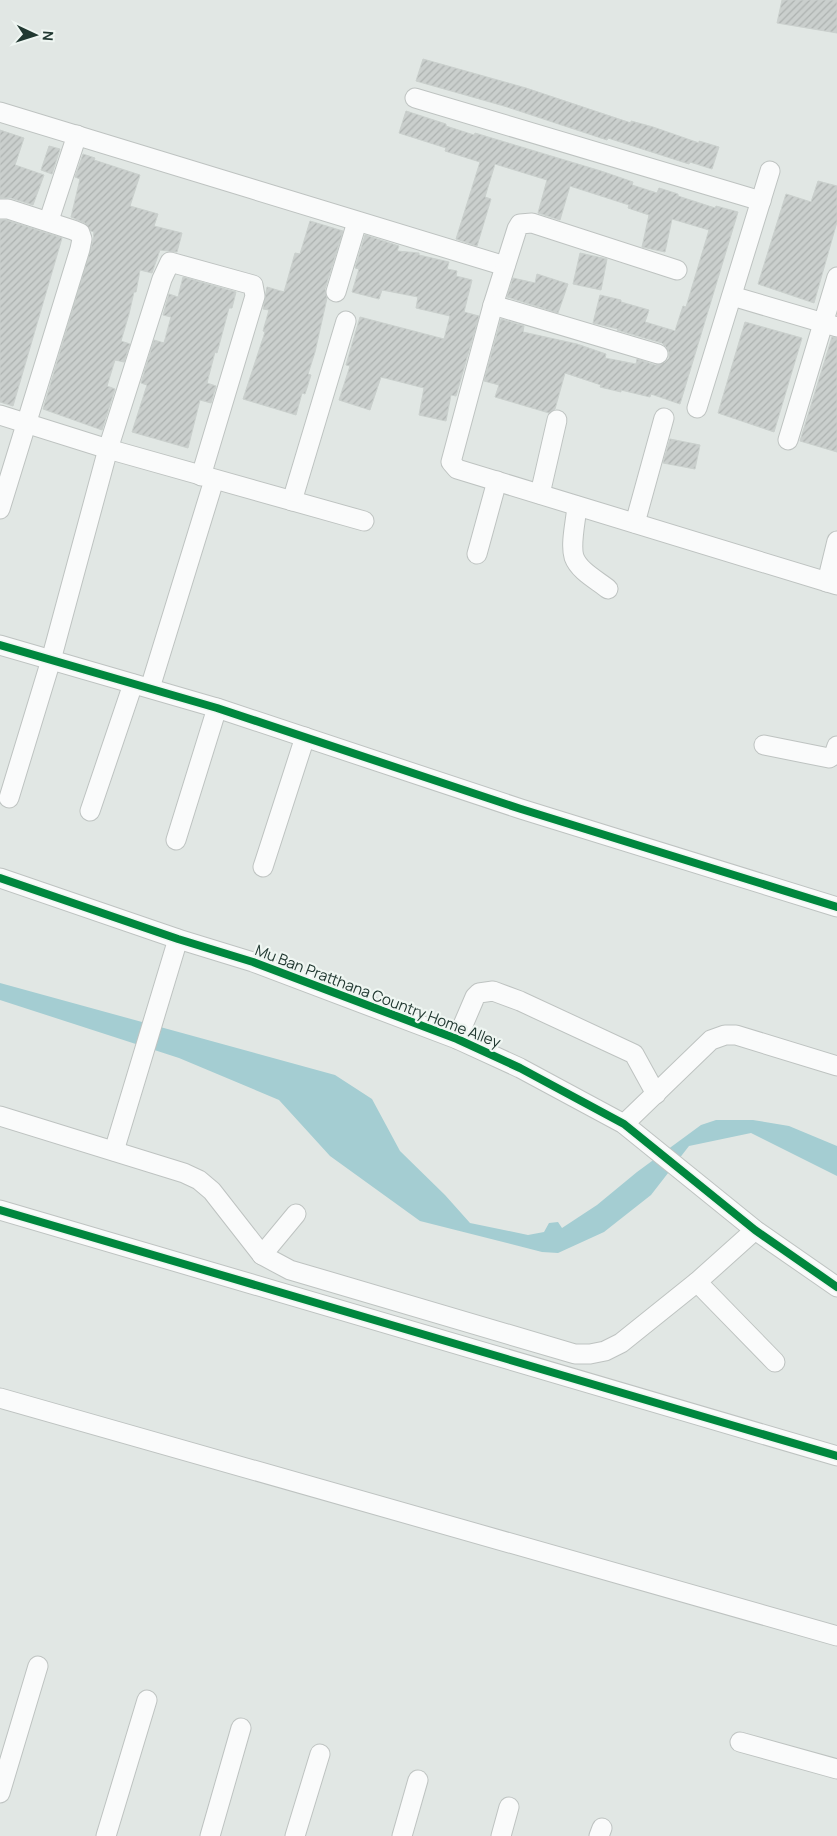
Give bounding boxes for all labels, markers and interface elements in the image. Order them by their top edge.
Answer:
north arrow [10,10,60,60]
text: N [39,30,58,42]
street label: Mu Ban Pratthana Country Home Alley [252,939,504,1053]

